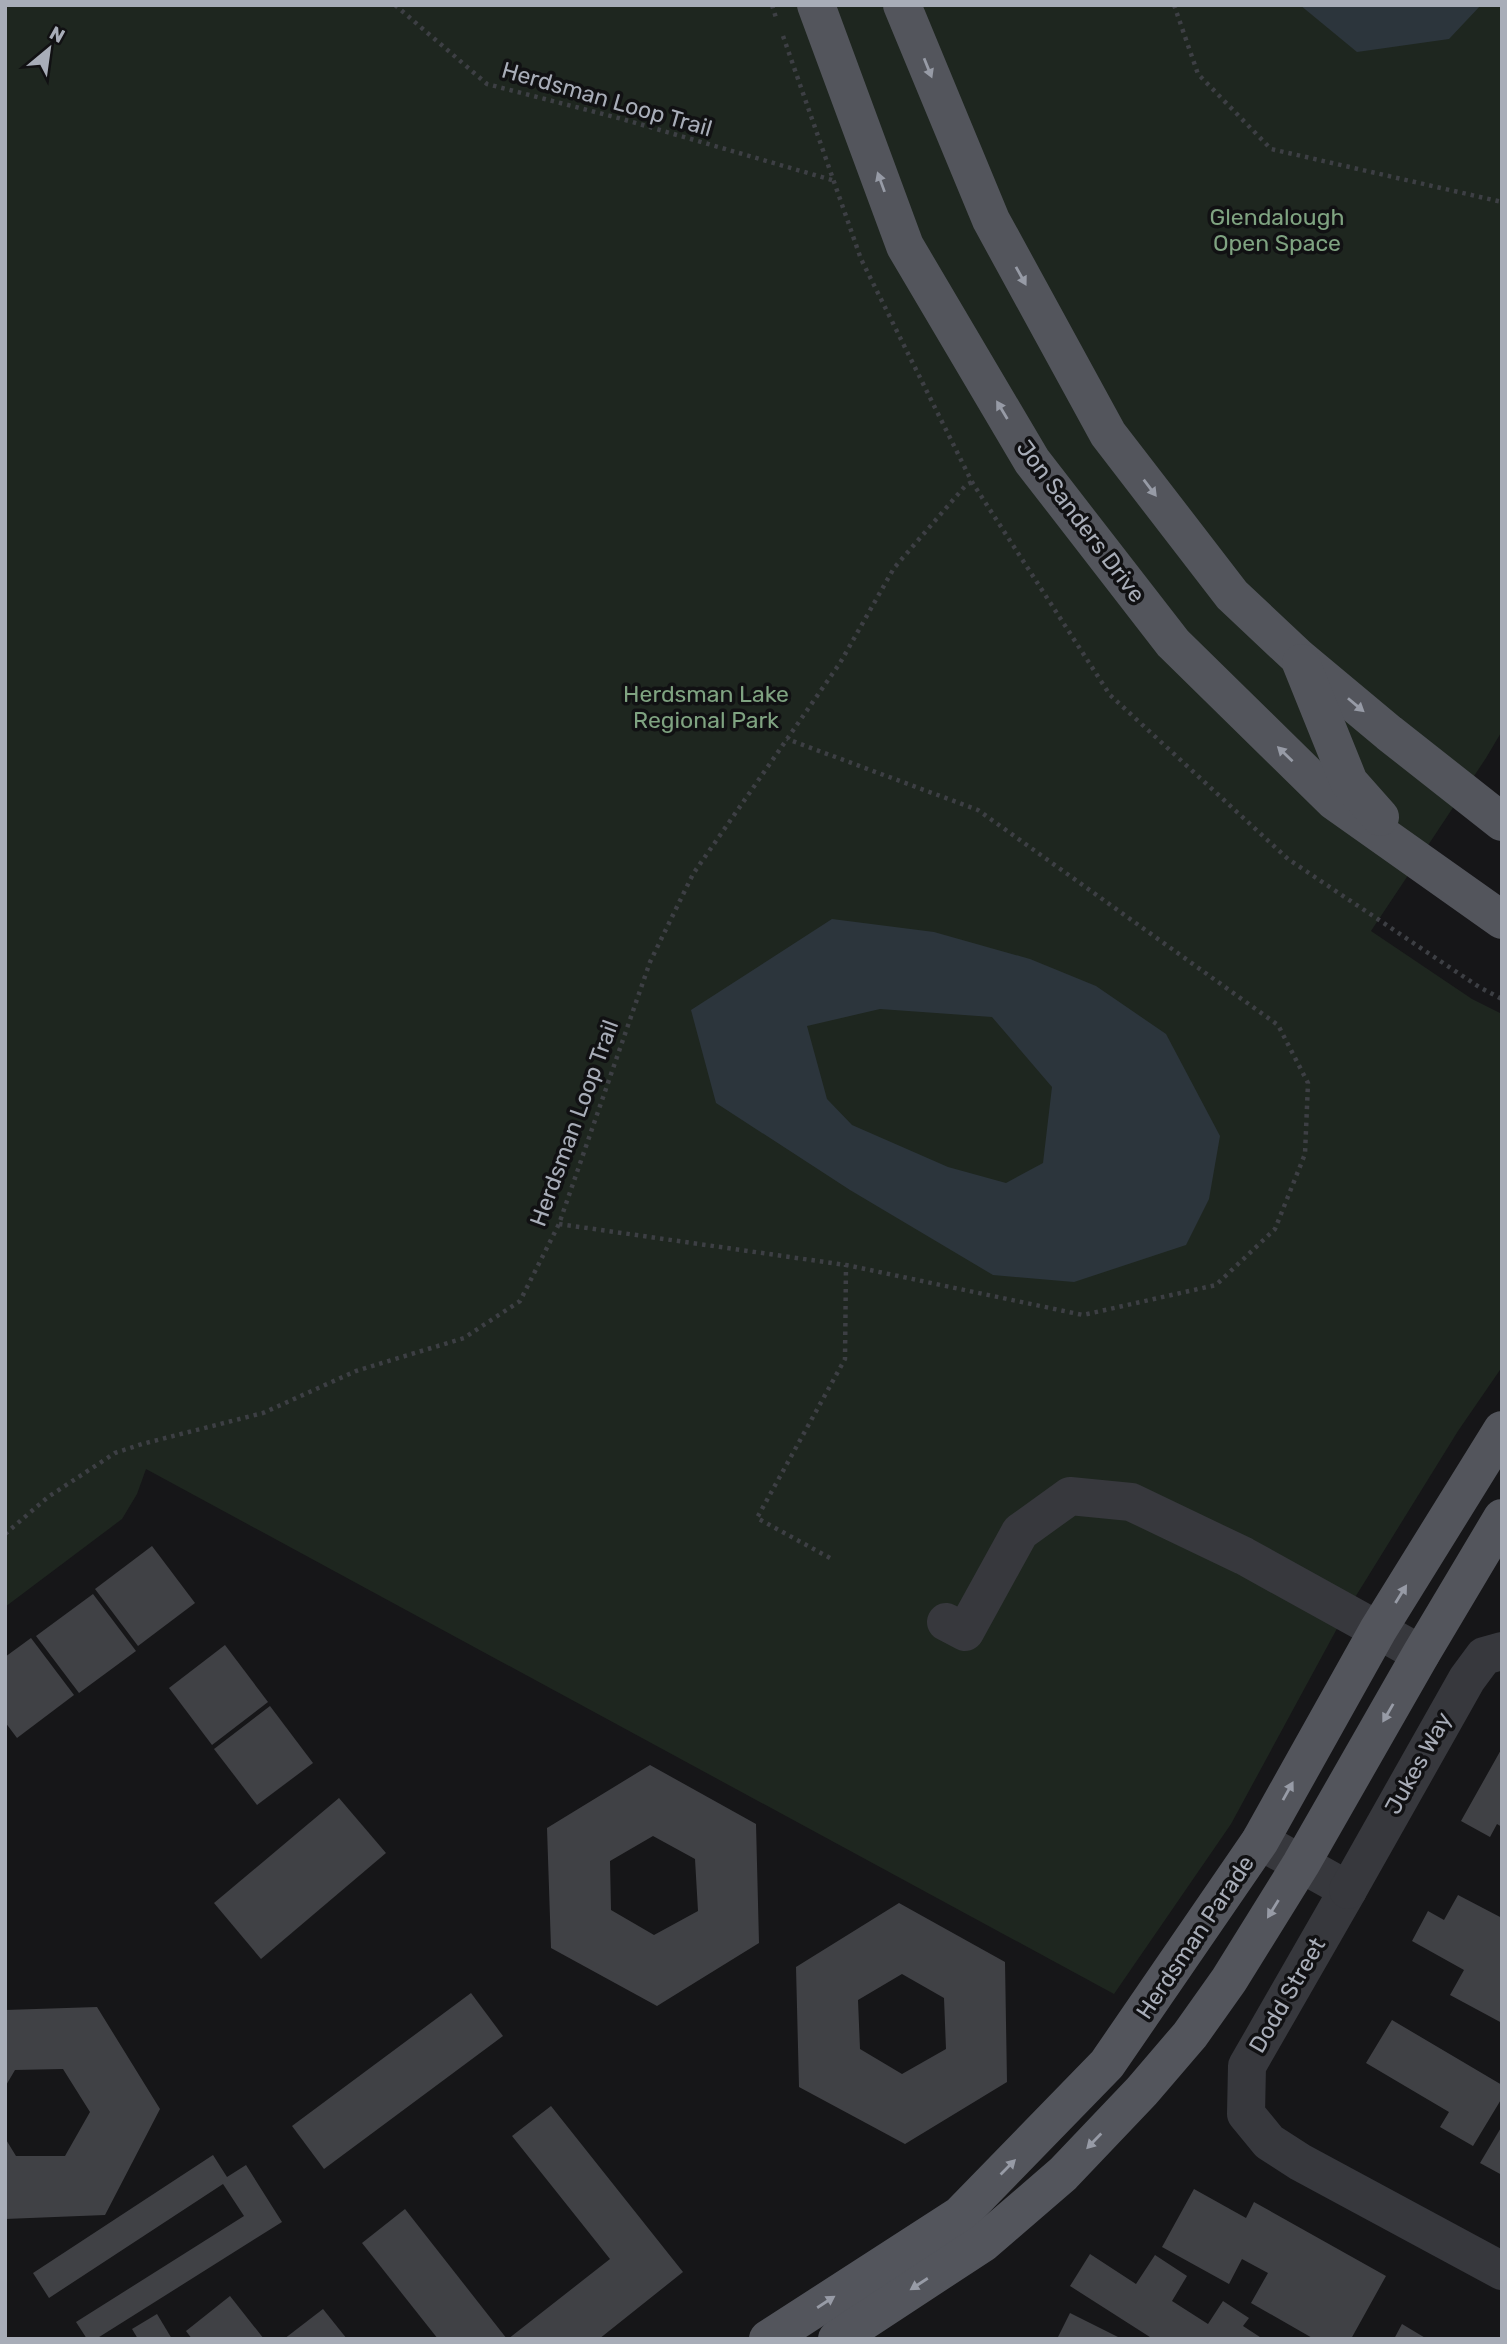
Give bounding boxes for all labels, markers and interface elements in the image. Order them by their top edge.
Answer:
north arrow [14,14,84,84]
text: N [45,21,69,48]
street label: Herdsman Loop Trail [499,56,715,142]
one-way arrow [923,58,934,79]
one-way arrow [875,171,886,192]
park label: Glendalough Open Space [1210,203,1344,257]
one-way arrow [1015,266,1027,285]
one-way arrow [996,401,1009,420]
street label: Jon Sanders Drive [1011,434,1151,608]
one-way arrow [1142,479,1156,497]
park label: Herdsman Lake Regional Park [623,680,789,734]
one-way arrow [1347,698,1365,713]
one-way arrow [1277,746,1294,762]
street label: Herdsman Loop Trail [524,1016,624,1230]
one-way arrow [1394,1584,1407,1603]
one-way arrow [1382,1703,1394,1723]
street label: Jukes Way [1378,1707,1458,1819]
one-way arrow [1282,1782,1294,1801]
street label: Herdsman Parade [1130,1850,1260,2024]
one-way arrow [1266,1900,1279,1919]
street label: Dodd Street [1243,1932,1331,2058]
one-way arrow [1086,2132,1103,2149]
one-way arrow [999,2158,1016,2175]
one-way arrow [909,2278,929,2291]
one-way arrow [816,2295,835,2308]

